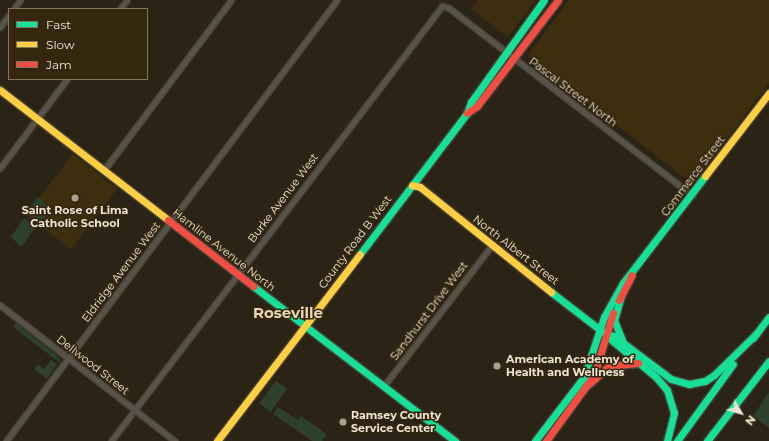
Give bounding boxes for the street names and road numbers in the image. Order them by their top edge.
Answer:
street label: Pascal Street North [526,55,620,129]
street label: Commerce Street [658,133,728,219]
street label: Burke Avenue West [245,151,321,245]
street label: County Road B West [316,193,394,291]
street label: Hamline Avenue North [170,206,278,294]
street label: North Albert Street [470,212,562,288]
street label: Eldridge Avenue West [79,219,163,325]
street label: Sandhurst Drive West [388,259,470,363]
street label: Dellwood Street [54,333,132,397]

